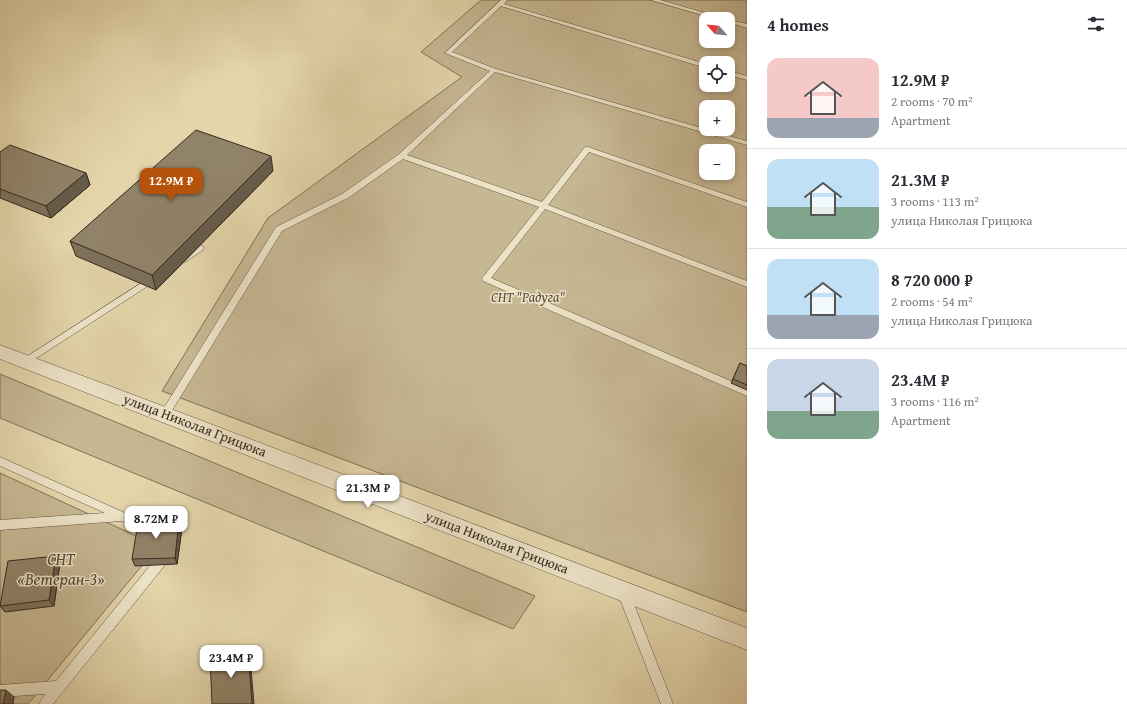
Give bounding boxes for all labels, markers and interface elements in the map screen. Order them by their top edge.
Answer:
north arrow [699,12,735,48]
map controls [699,12,735,180]
text: 4 homes [767,12,829,37]
icon: filters [1085,13,1107,35]
button: locate [699,56,735,92]
text: 12.9M ₽ [891,67,949,92]
icon: home [799,74,847,122]
text: 2 rooms · 70 m² [891,92,973,111]
button: + [699,100,735,136]
text: Apartment [891,111,951,130]
button: − [699,144,735,180]
text: 21.3M ₽ [891,167,949,192]
pin: 12.9M ₽ [134,168,208,202]
text: 12.9M ₽ [149,171,193,190]
icon: home [799,175,847,223]
text: 3 rooms · 113 m² [891,192,979,211]
text: улица Николая Грицюка [891,211,1032,230]
text: 8 720 000 ₽ [891,267,973,292]
icon: home [799,275,847,323]
park label: СНТ "Радуга" [491,287,565,307]
text: 2 rooms · 54 m² [891,292,973,311]
text: улица Николая Грицюка [891,311,1032,330]
text: 23.4M ₽ [891,367,949,392]
icon: home [799,375,847,423]
street label: улица Николая Грицюка [119,388,270,462]
text: 3 rooms · 116 m² [891,392,979,411]
text: Apartment [891,411,951,430]
pin: 21.3M ₽ [331,475,405,509]
text: 21.3M ₽ [346,478,390,497]
street label: улица Николая Грицюка [421,505,572,579]
pin: 8.72M ₽ [119,506,193,540]
text: 8.72M ₽ [134,509,178,528]
park label: СНТ «Ветеран-3» [17,546,105,591]
pin: 23.4M ₽ [194,645,268,679]
text: 23.4M ₽ [209,648,253,667]

